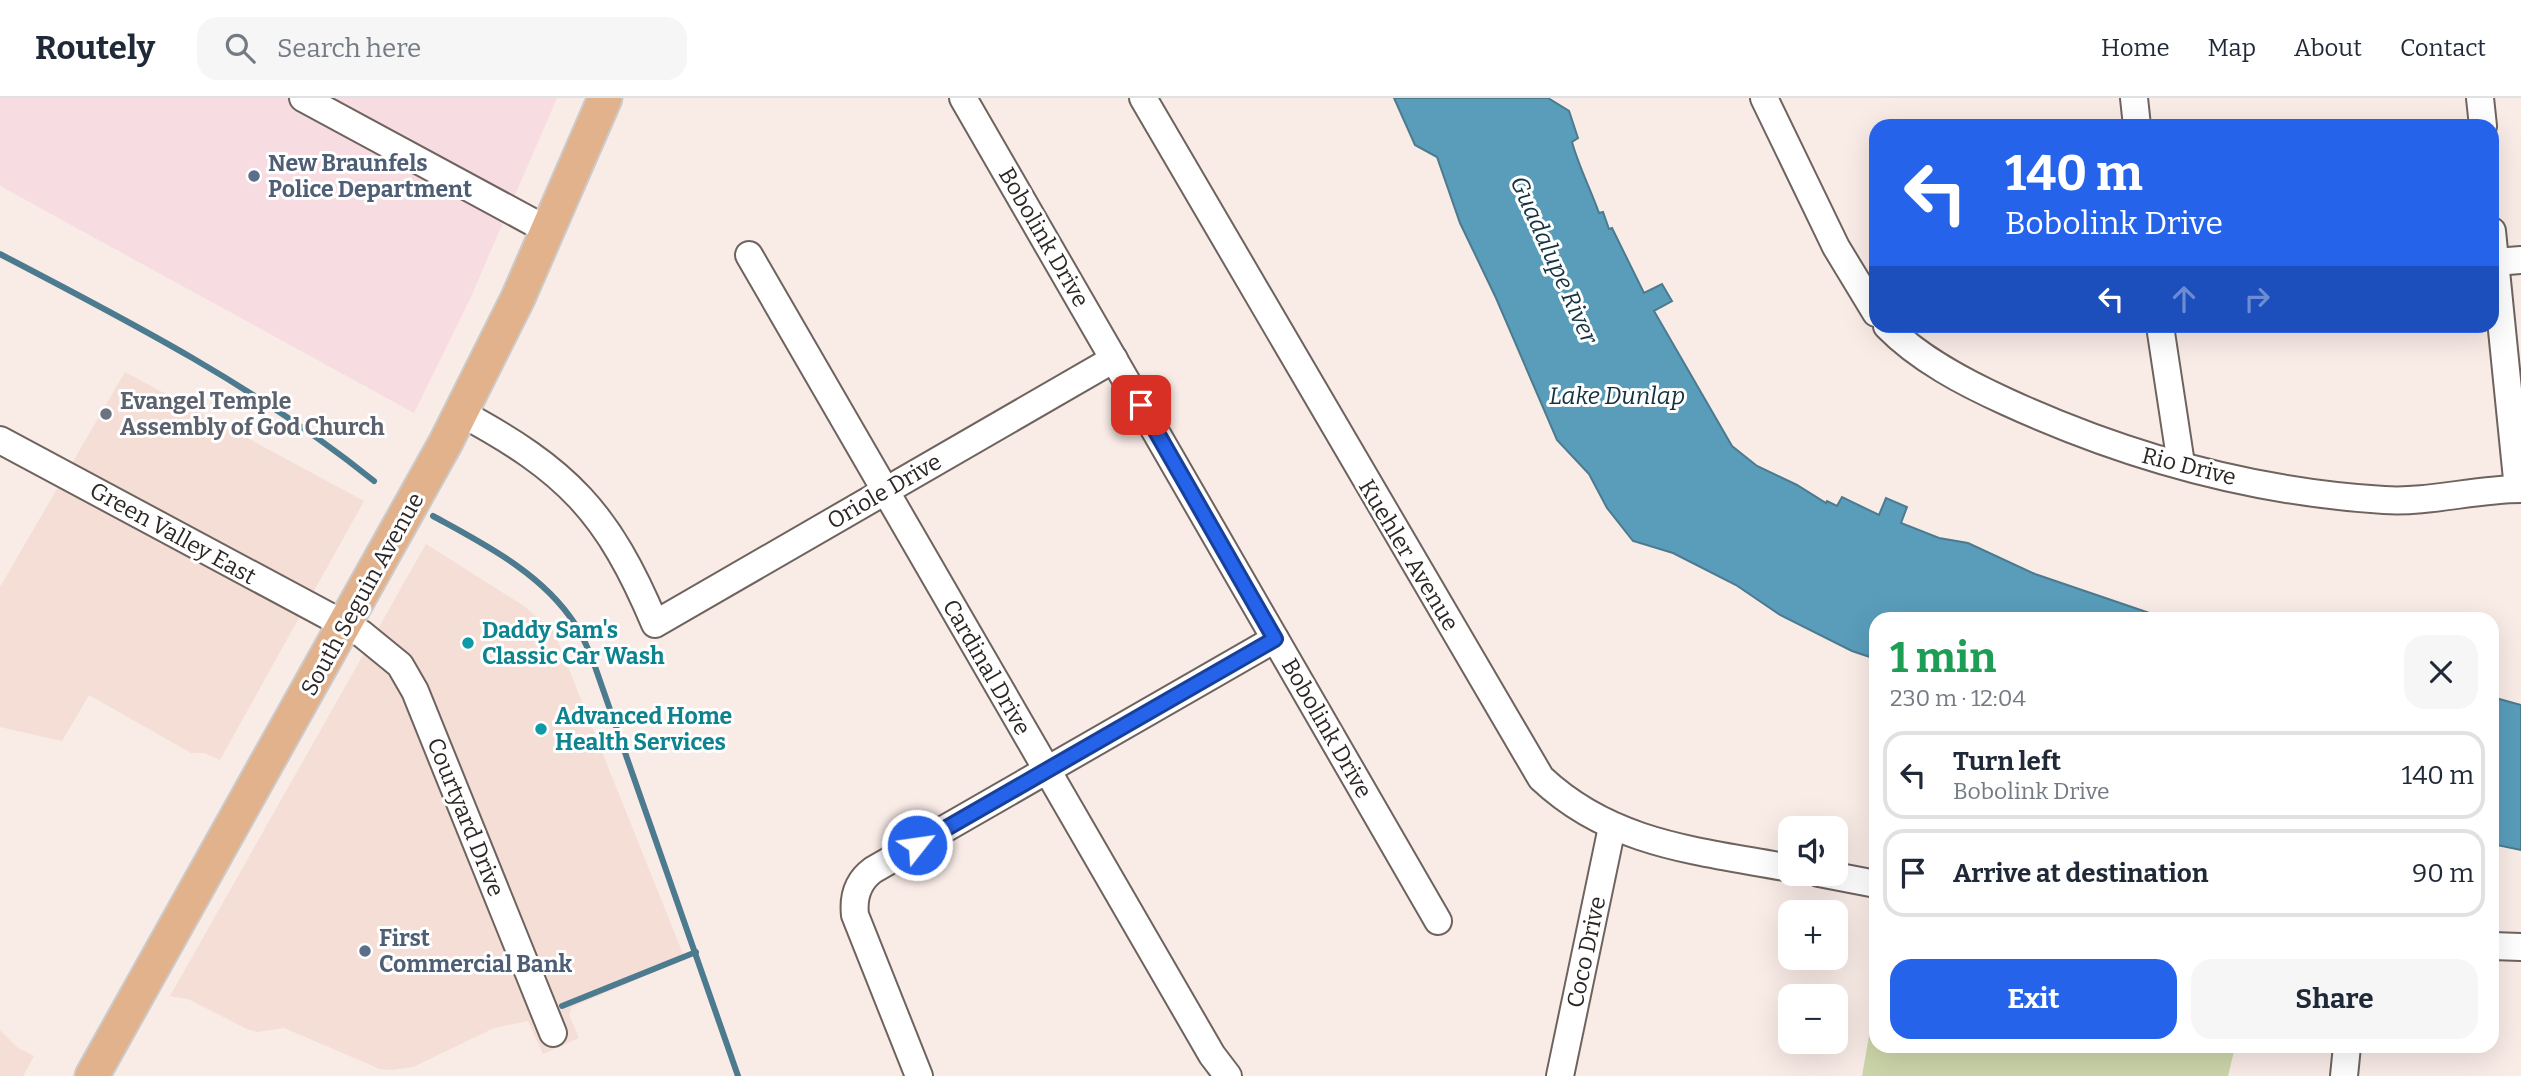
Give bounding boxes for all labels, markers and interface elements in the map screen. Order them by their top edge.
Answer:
search box [197,17,687,80]
text: Routely [35,28,155,68]
icon: search [221,29,259,67]
text: Search here [277,33,421,64]
text: Home [2101,34,2170,62]
text: Map [2208,34,2256,62]
text: About [2294,34,2362,62]
text: Contact [2400,34,2486,62]
text: 140 m [2005,144,2143,203]
icon: left [1890,147,1981,238]
place label: New Braunfels Police Department [268,149,472,203]
street label: Bobolink Drive [993,162,1095,312]
marker: New Braunfels Police Department [246,168,262,184]
water label: Guadalupe River [1504,172,1604,349]
text: Bobolink Drive [2005,204,2223,242]
icon: left [2092,280,2130,318]
icon: ahead [2165,280,2203,318]
icon: right [2238,280,2276,318]
pin [1111,375,1171,435]
water label: Lake Dunlap [1549,382,1685,410]
icon: arrive [1122,386,1160,424]
place label: Evangel Temple Assembly of God Church [120,387,385,441]
marker: Evangel Temple Assembly of God Church [98,406,114,422]
street label: Rio Drive [2139,441,2239,491]
street label: Oriole Drive [822,447,946,535]
street label: Kuehler Avenue [1353,474,1465,636]
street label: Green Valley East [85,476,261,590]
street label: South Seguin Avenue [294,487,430,701]
street label: Cardinal Drive [937,594,1037,740]
place label: Daddy Sam's Classic Car Wash [482,616,665,670]
text: 1 min [1890,633,1996,683]
marker: Daddy Sam's Classic Car Wash [460,635,476,651]
button: close [2404,635,2478,709]
street label: Bobolink Drive [1276,653,1378,803]
text: 230 m · 12:04 [1890,684,2026,712]
place label: Advanced Home Health Services [555,702,732,756]
marker: Advanced Home Health Services [533,721,549,737]
street label: Courtyard Drive [421,733,511,901]
text: Turn left [1953,746,2061,777]
icon: left [1894,756,1932,794]
text: 140 m [2402,760,2474,791]
text: Bobolink Drive [1953,777,2110,805]
position arrow [880,808,954,882]
map controls [1778,816,1848,1054]
button: sound [1778,816,1848,886]
icon: arrive [1894,854,1932,892]
text: Arrive at destination [1953,858,2208,889]
text: 90 m [2412,858,2474,889]
street label: Coco Drive [1561,894,1611,1010]
button: + [1778,900,1848,970]
place label: First Commercial Bank [379,924,573,978]
marker: First Commercial Bank [357,943,373,959]
button: Exit [1890,959,2177,1039]
button: Share [2191,959,2478,1039]
button: − [1778,984,1848,1054]

